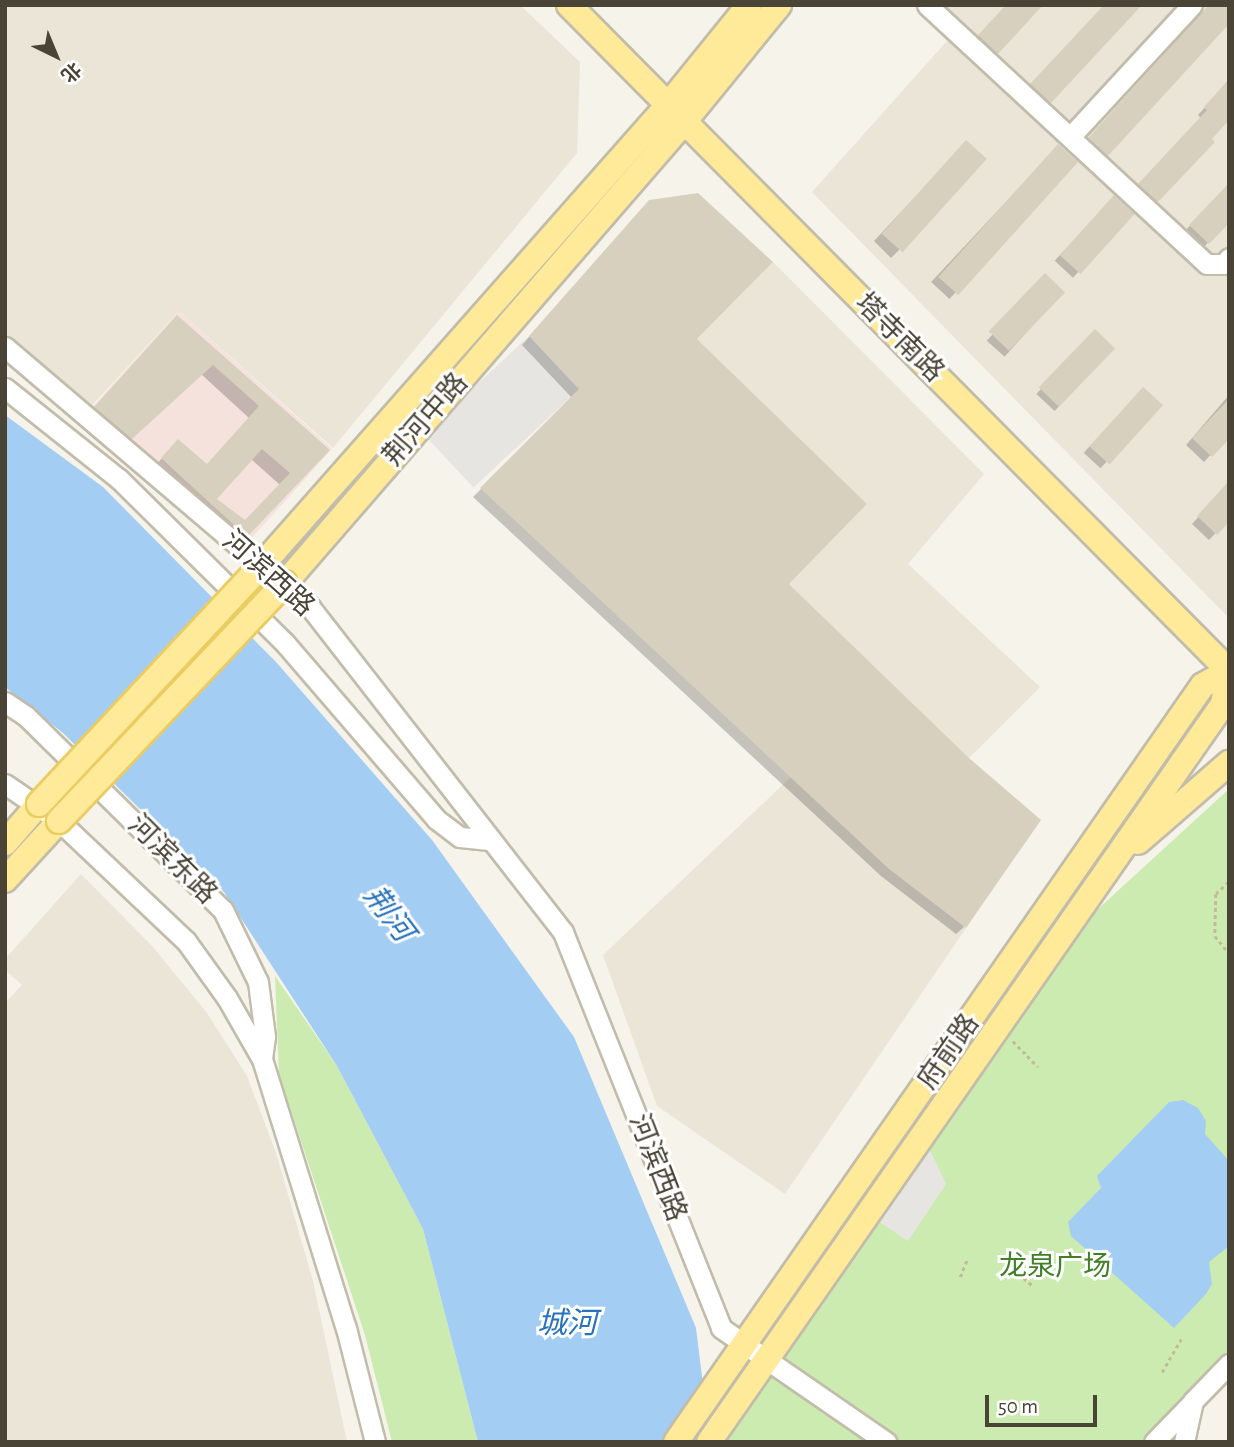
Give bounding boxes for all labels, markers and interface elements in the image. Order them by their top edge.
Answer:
north arrow [21,21,91,91]
text: 北 [57,58,84,85]
street label: 塔寺南路 [848,287,950,389]
street label: 荆河中路 [377,367,475,473]
street label: 河滨西路 [215,524,321,624]
street label: 河滨东路 [121,809,223,911]
water label: 荆河 [356,879,420,949]
street label: 府前路 [911,1008,987,1096]
street label: 河滨西路 [621,1110,693,1226]
park label: 龙泉广场 [999,1250,1111,1284]
water label: 城河 [537,1306,597,1342]
scale bar [989,1380,1101,1424]
text: 50 m [998,1396,1038,1417]

